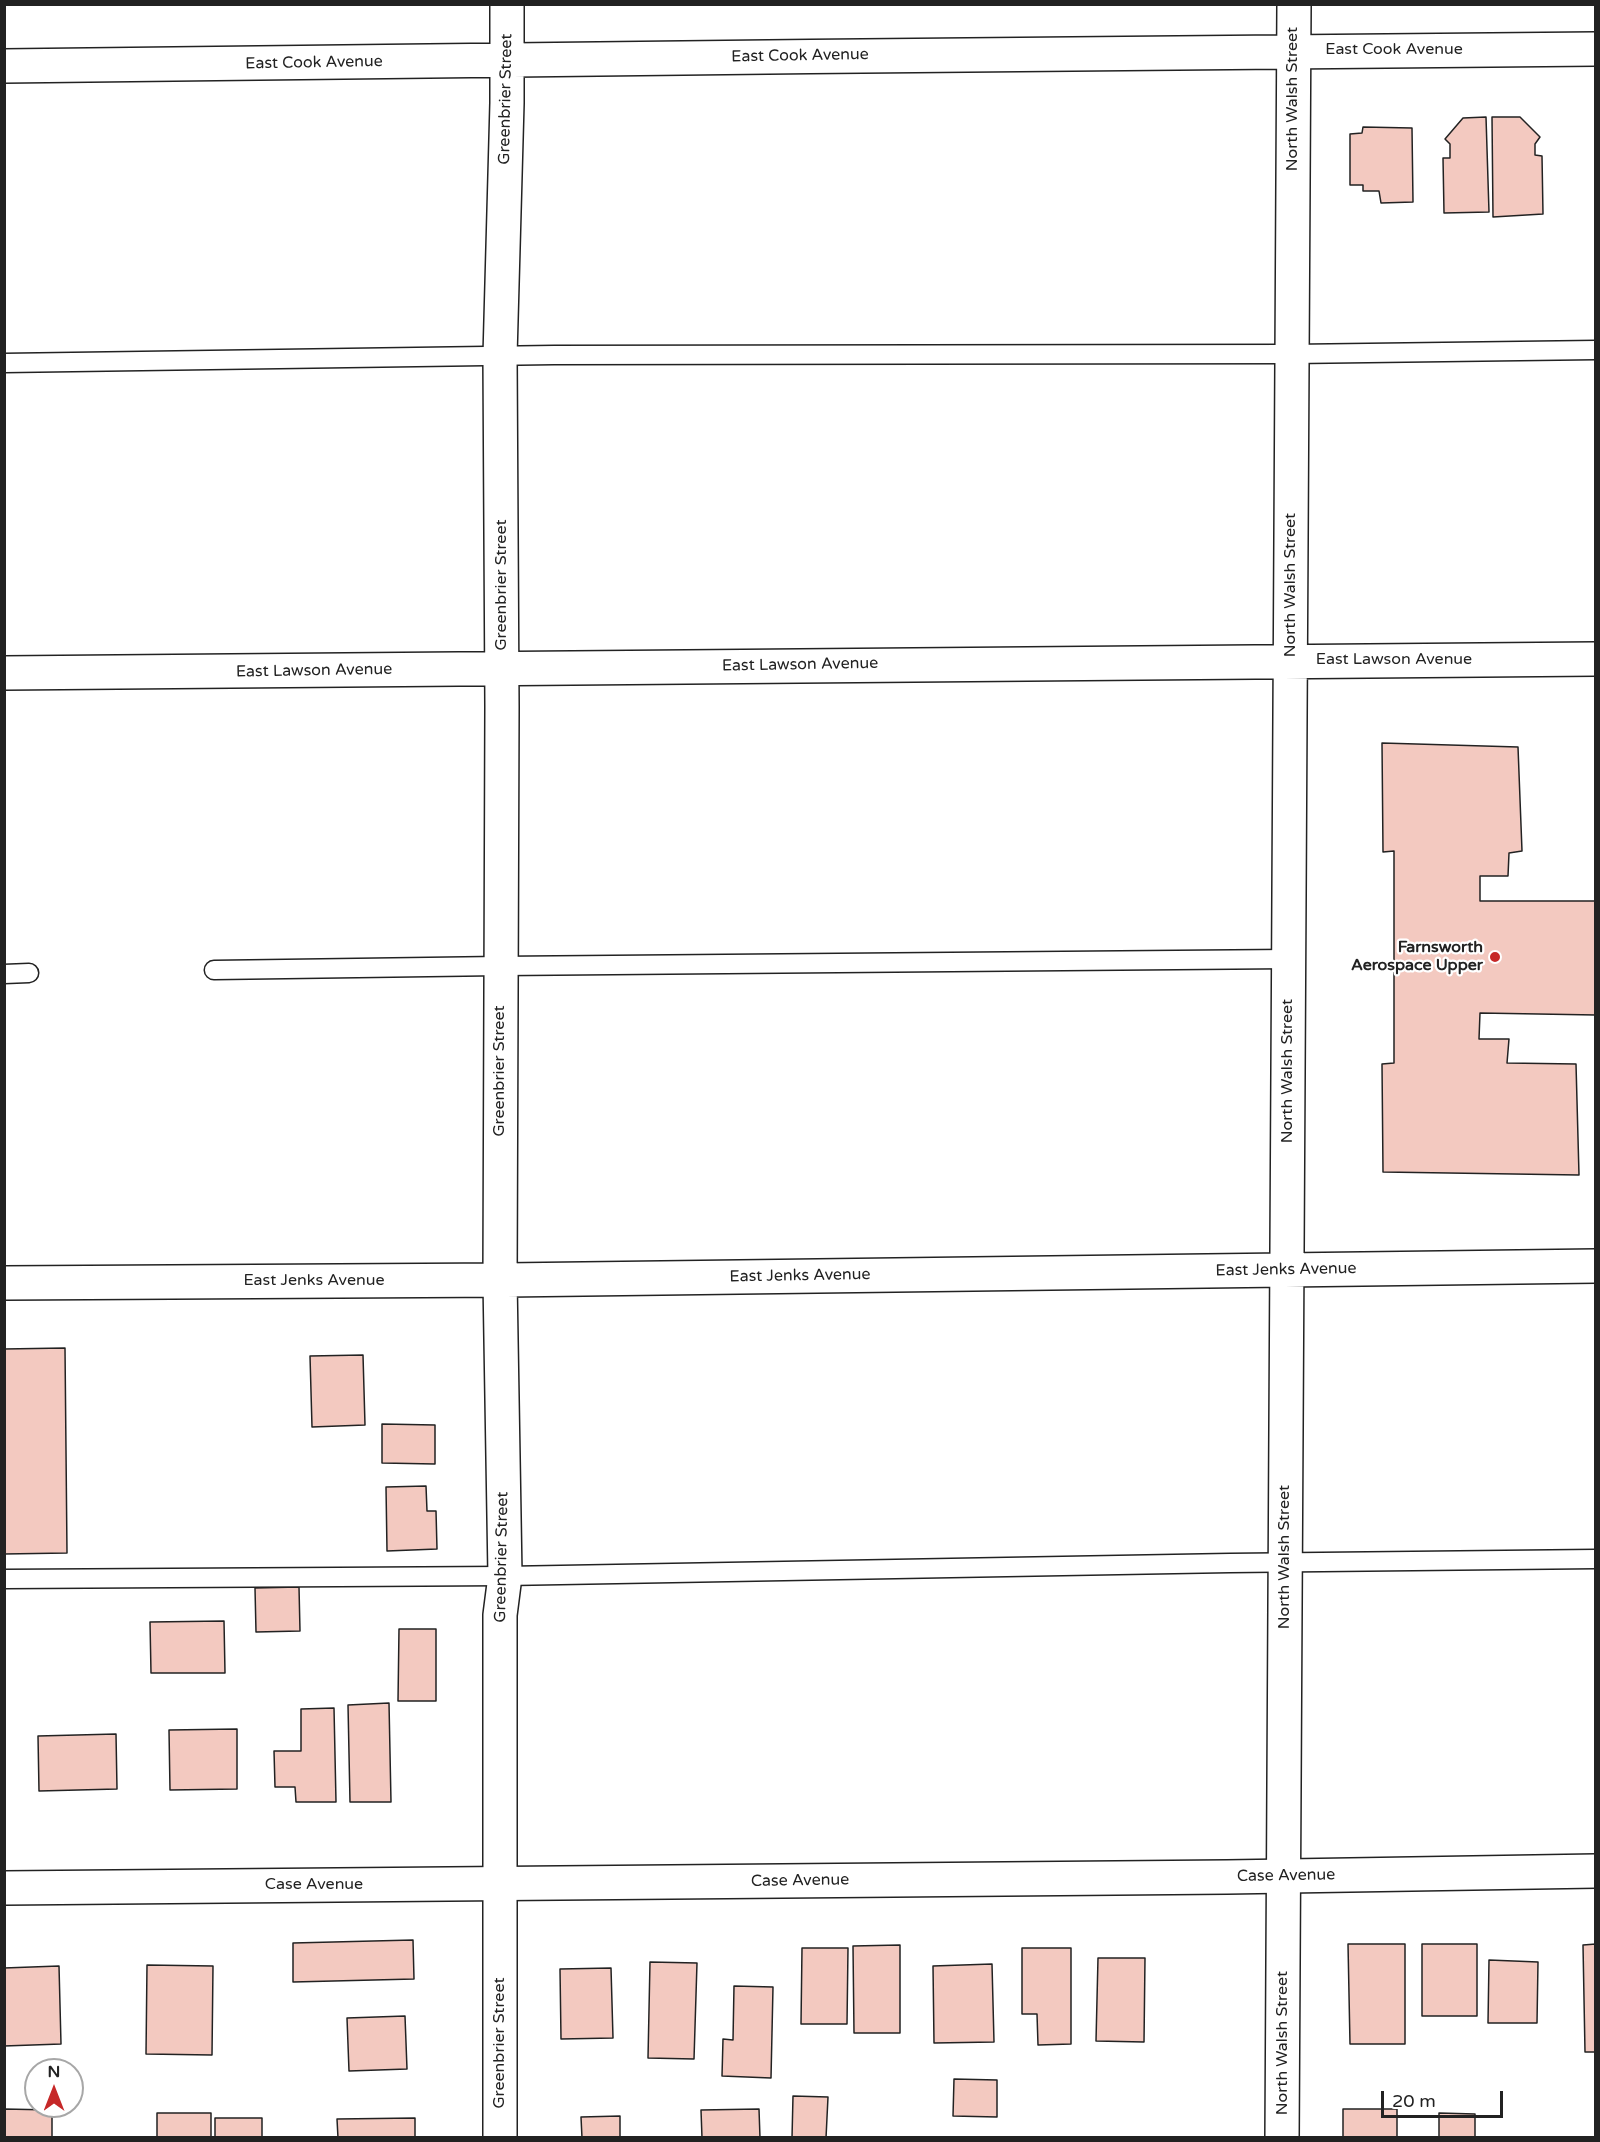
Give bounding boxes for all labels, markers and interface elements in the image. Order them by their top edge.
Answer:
street label: North Walsh Street [1283,27,1303,171]
street label: Greenbrier Street [495,33,517,165]
street label: East Cook Avenue [1325,40,1463,60]
street label: East Cook Avenue [731,45,869,67]
street label: East Cook Avenue [245,52,383,74]
street label: North Walsh Street [1281,513,1301,657]
street label: Greenbrier Street [492,519,512,651]
street label: East Lawson Avenue [1316,650,1472,670]
street label: East Lawson Avenue [722,654,878,676]
street label: East Lawson Avenue [236,660,392,682]
place label: Farnsworth Aerospace Upper [1351,938,1483,976]
marker: Farnsworth Aerospace Upper [1488,950,1502,964]
street label: North Walsh Street [1278,999,1298,1143]
street label: Greenbrier Street [490,1005,510,1137]
street label: East Jenks Avenue [1215,1259,1357,1281]
street label: East Jenks Avenue [729,1265,871,1287]
street label: East Jenks Avenue [244,1271,384,1291]
street label: North Walsh Street [1275,1485,1295,1629]
street label: Greenbrier Street [491,1491,513,1623]
street label: Case Avenue [1237,1866,1335,1886]
street label: Case Avenue [751,1871,849,1891]
street label: Case Avenue [265,1875,363,1895]
street label: North Walsh Street [1273,1971,1293,2115]
street label: Greenbrier Street [490,1977,510,2109]
north arrow [24,2058,84,2118]
text: N [48,2062,60,2082]
scale bar [1384,2079,1506,2117]
text: 20 m [1392,2090,1436,2112]

